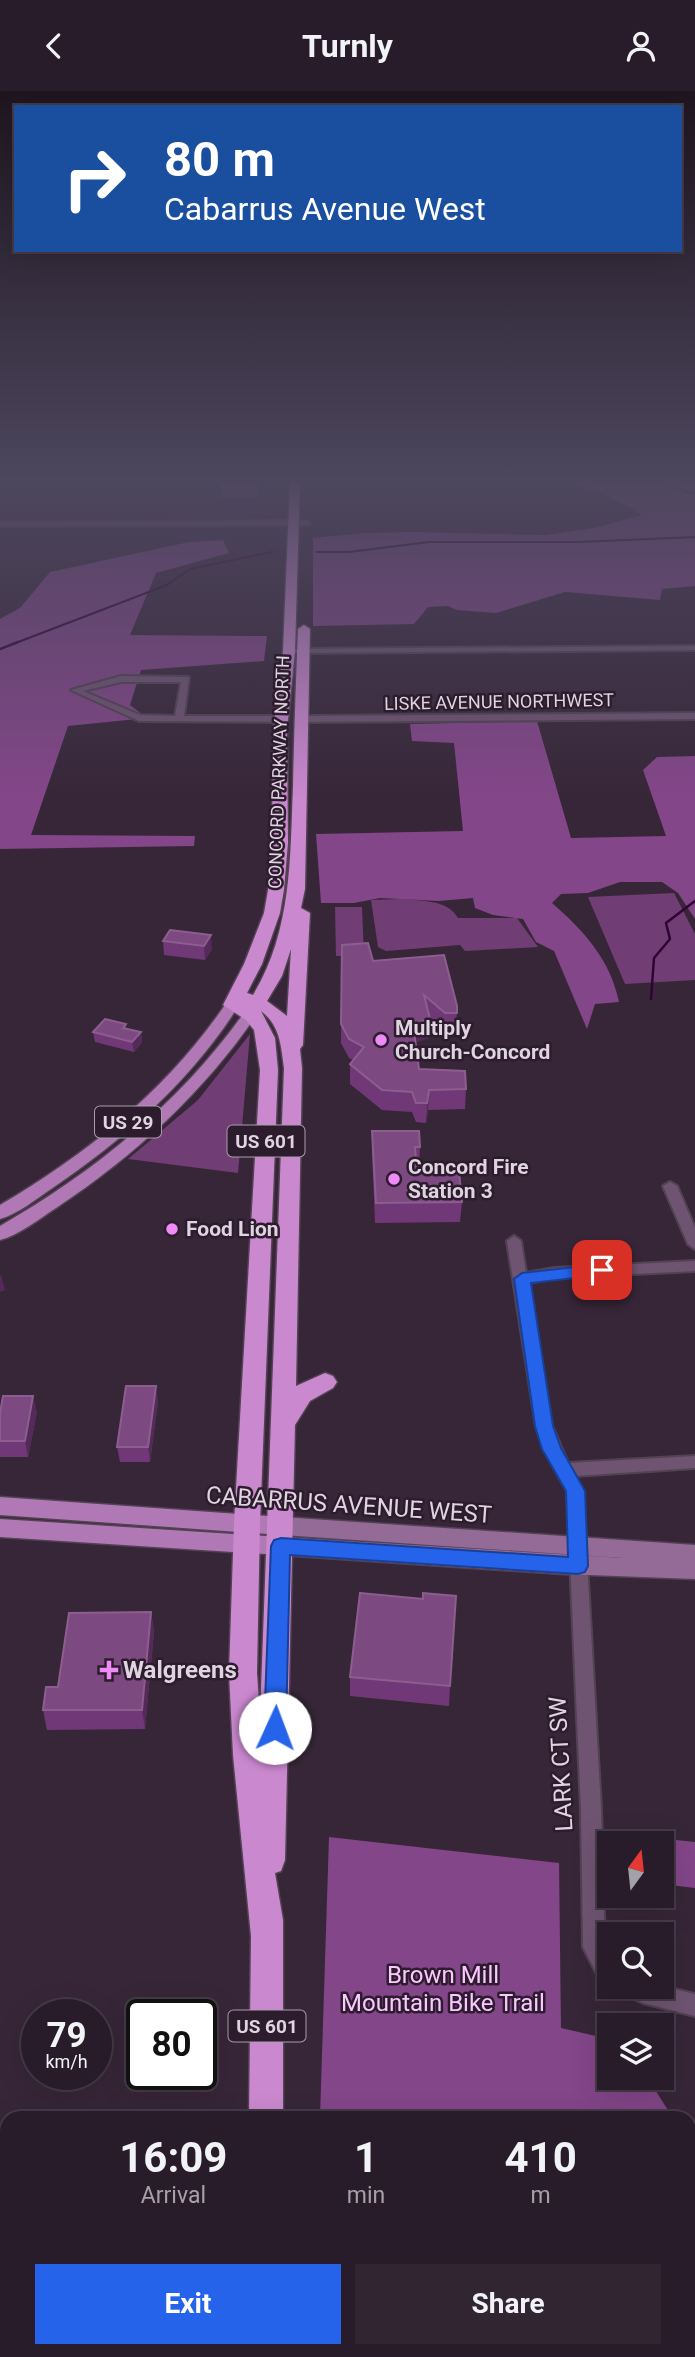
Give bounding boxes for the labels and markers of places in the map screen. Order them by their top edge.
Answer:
place label: Multiply Church-Concord [395,1016,550,1064]
marker: Multiply Church-Concord [373,1032,389,1048]
place label: Concord Fire Station 3 [408,1155,529,1203]
marker: Concord Fire Station 3 [386,1171,402,1187]
place label: Food Lion [186,1217,279,1241]
marker: Food Lion [164,1221,180,1237]
pin [572,1240,632,1300]
place label: Walgreens [123,1656,237,1684]
marker: Walgreens [101,1662,117,1678]

